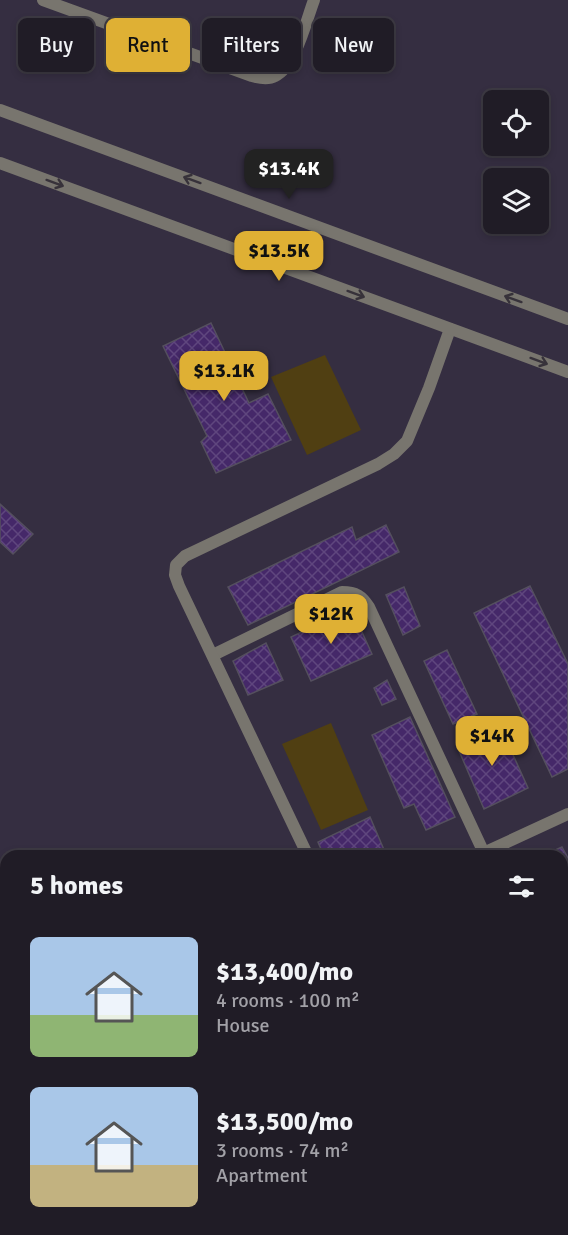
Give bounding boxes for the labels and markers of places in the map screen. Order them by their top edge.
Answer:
pin: $13.4K [240,149,338,200]
pin: $13.5K [230,231,328,282]
pin: $13.1K [175,351,273,402]
pin: $12K [295,594,367,645]
pin: $14K [456,716,528,767]

